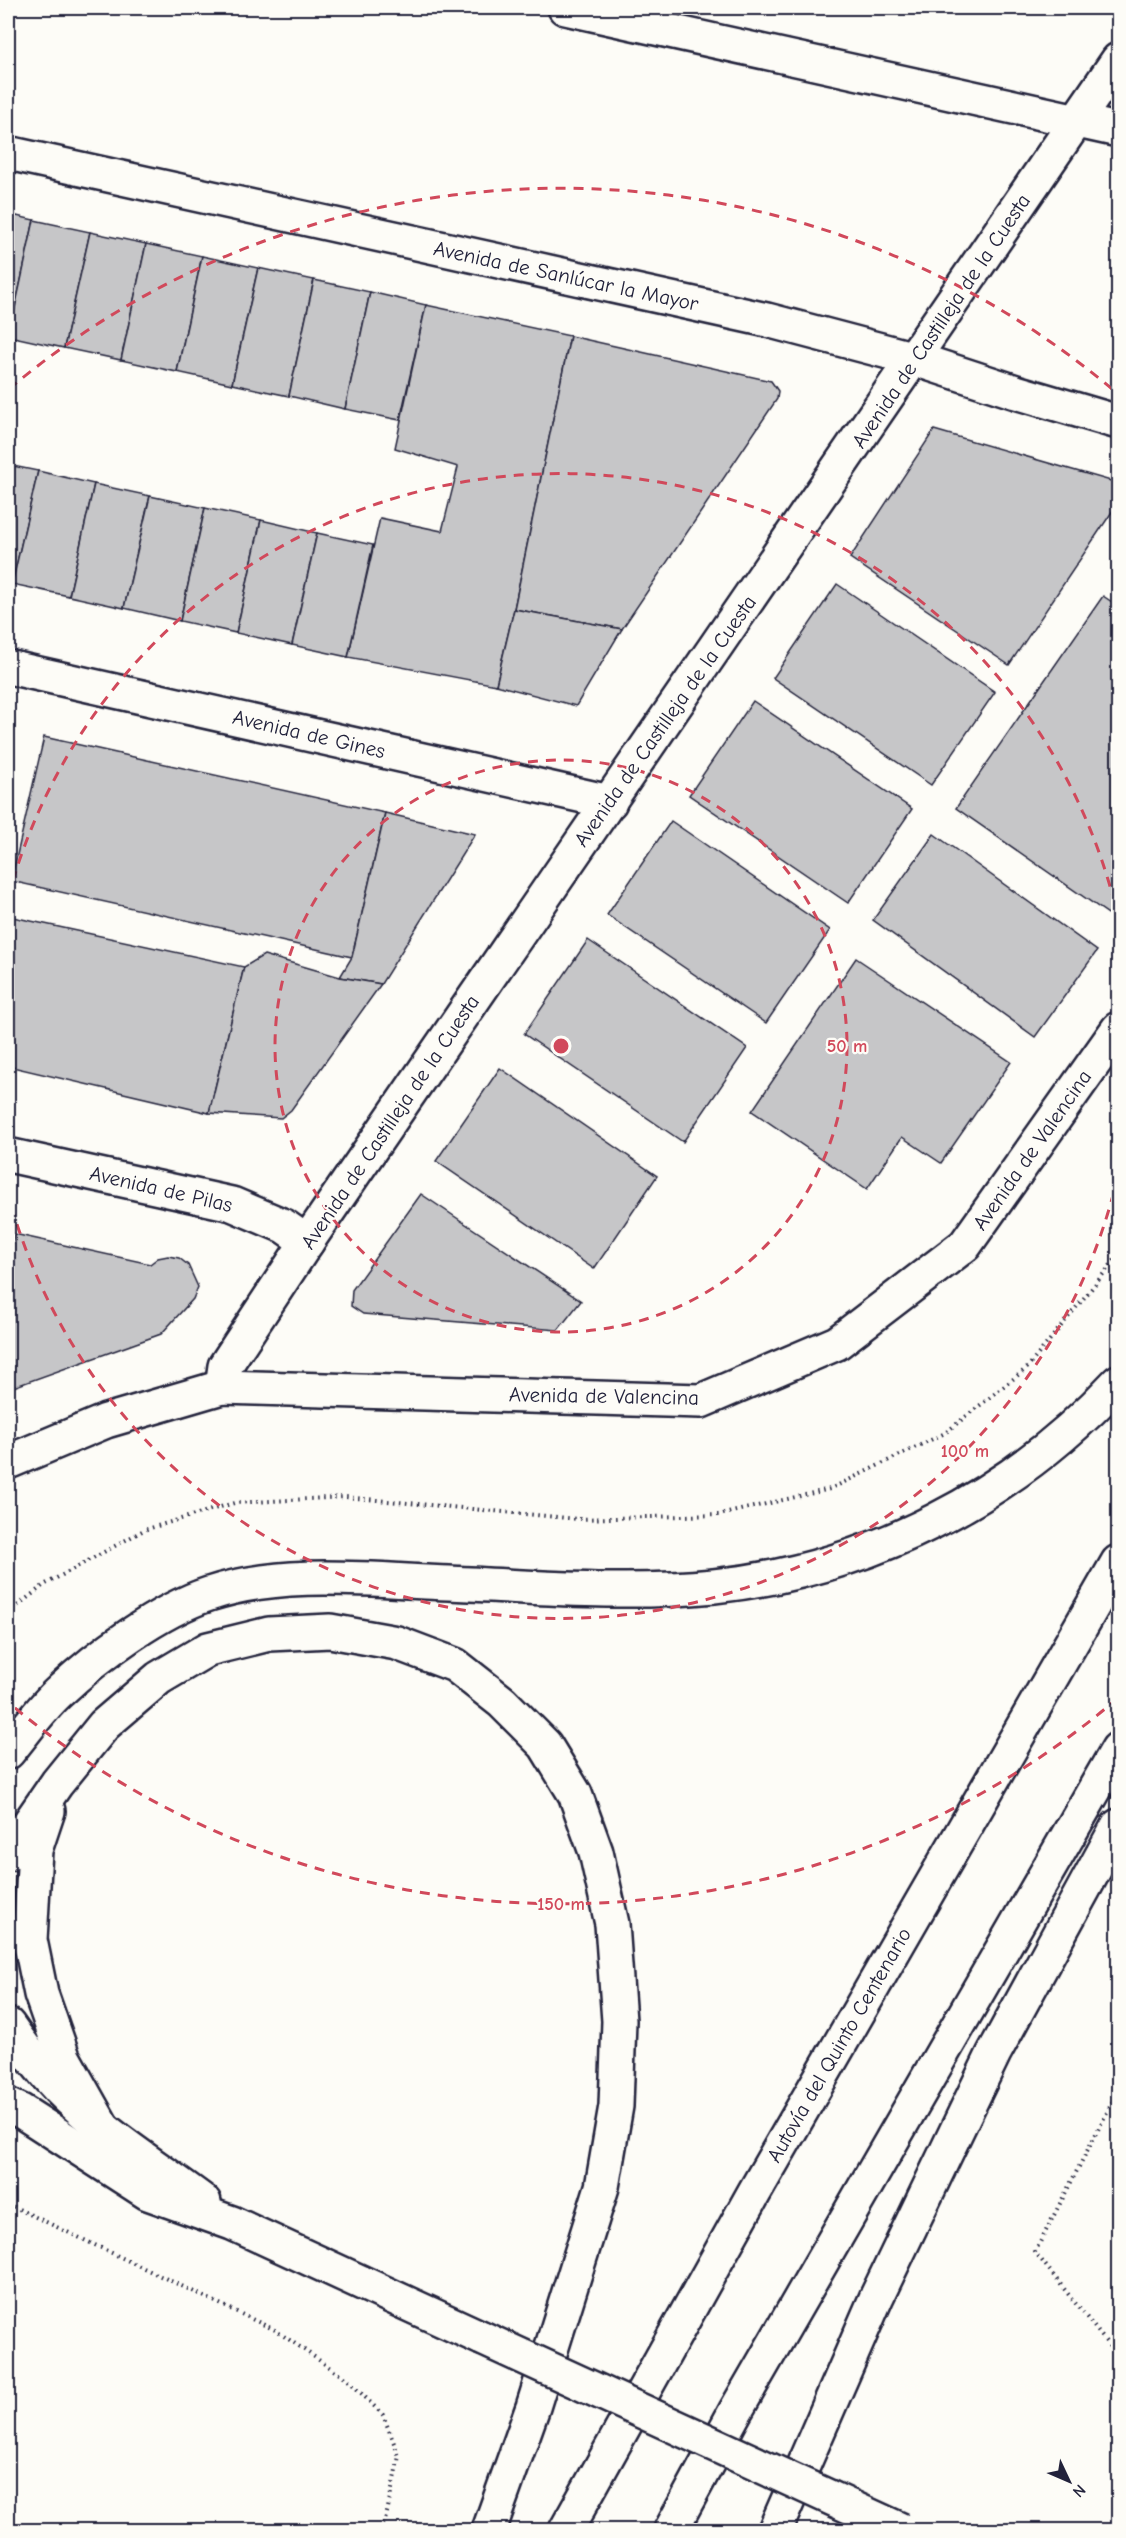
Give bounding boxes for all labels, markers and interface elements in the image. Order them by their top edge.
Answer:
street label: Avenida de Castilleja de la Cuesta [847,189,1035,453]
street label: Avenida de Sanlúcar la Mayor [431,236,701,316]
street label: Avenida de Castilleja de la Cuesta [569,591,761,851]
street label: Avenida de Gines [230,705,388,763]
street label: Avenida de Castilleja de la Cuesta [296,990,484,1254]
centre of rings [551,1036,571,1056]
text: 50 m [827,1036,867,1057]
street label: Avenida de Valencina [968,1065,1096,1235]
street label: Avenida de Pilas [87,1161,235,1217]
street label: Avenida de Valencina [509,1382,699,1410]
text: 100 m [941,1441,989,1462]
text: 150 m [537,1894,585,1915]
street label: Autovía del Quinto Centenario [762,1923,916,2167]
north arrow [1039,2451,1099,2511]
text: N [1069,2481,1089,2501]

